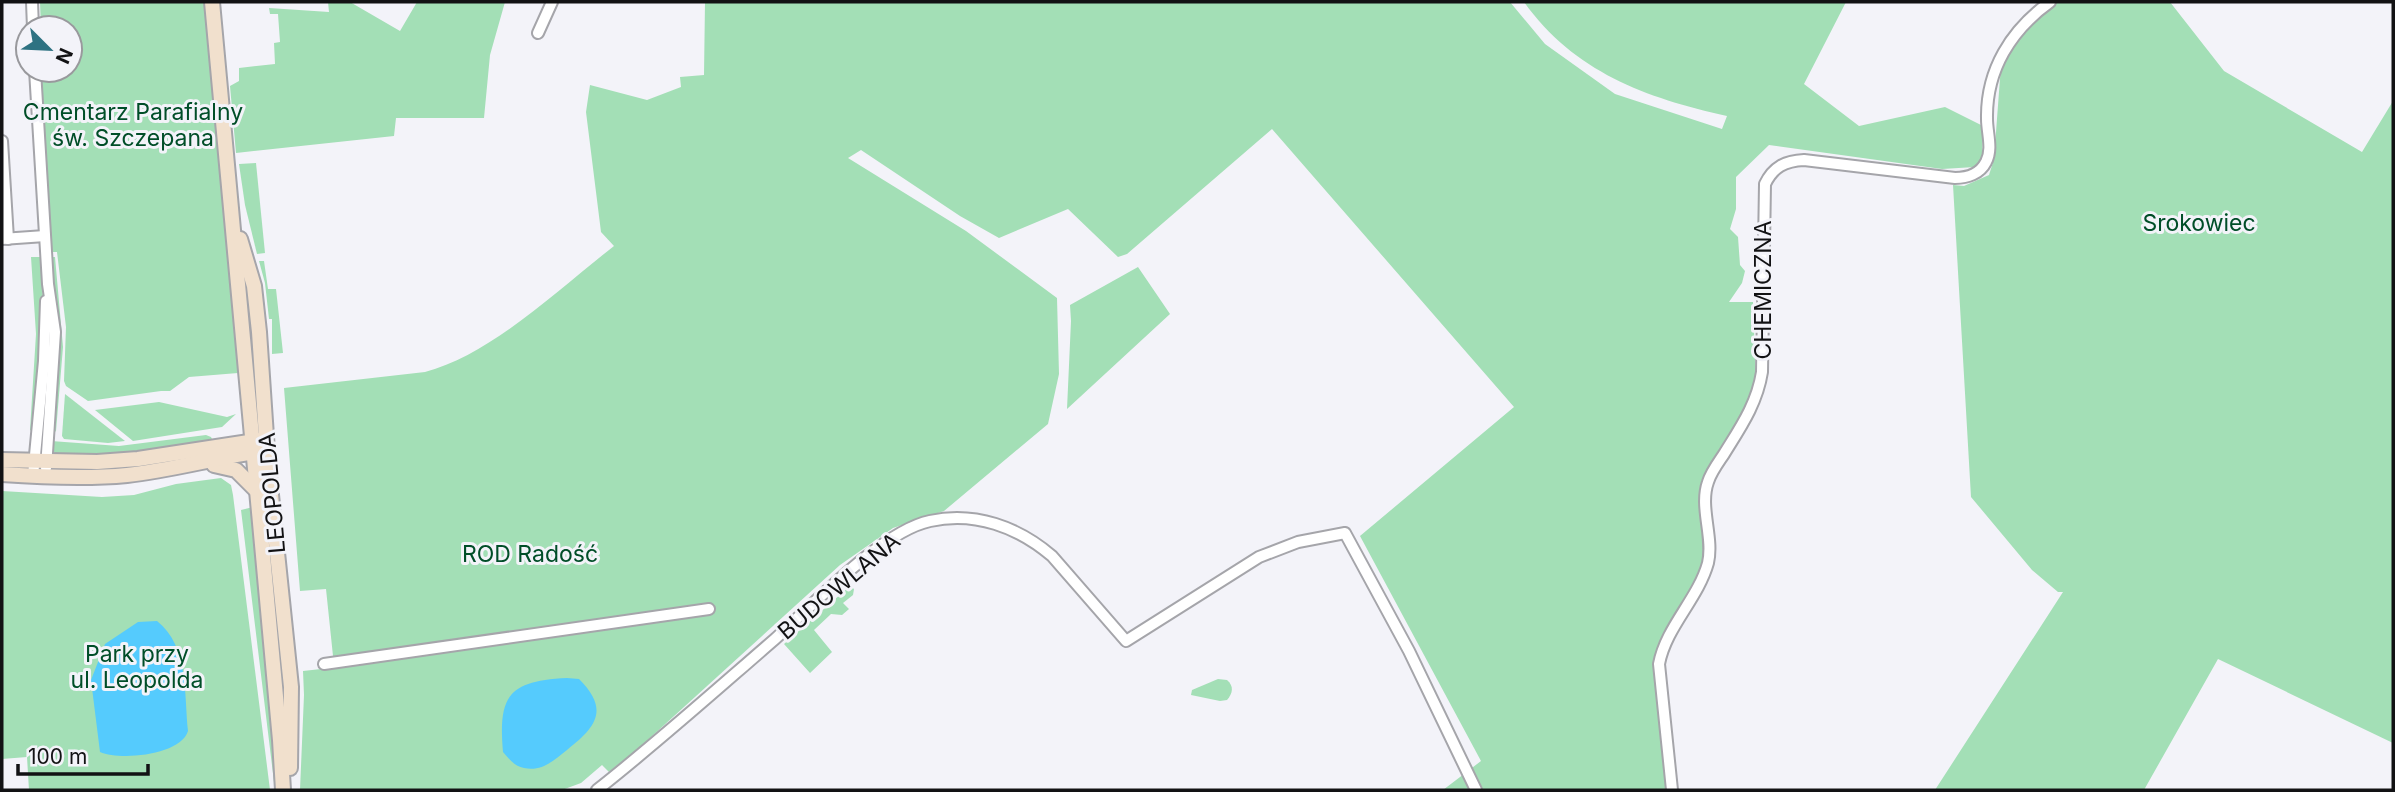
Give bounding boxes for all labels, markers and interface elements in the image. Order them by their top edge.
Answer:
north arrow [14,14,84,84]
text: N [51,44,78,67]
park label: Cmentarz Parafialny św. Szczepana [23,98,243,152]
park label: Srokowiec [2142,209,2256,237]
street label: CHEMICZNA [1749,220,1777,360]
street label: LEOPOLDA [253,431,291,555]
street label: BUDOWLANA [772,527,906,645]
park label: ROD Radość [462,540,598,568]
park label: Park przy ul. Leopolda [71,640,203,694]
scale bar [18,732,147,776]
text: 100 m [28,744,87,769]

